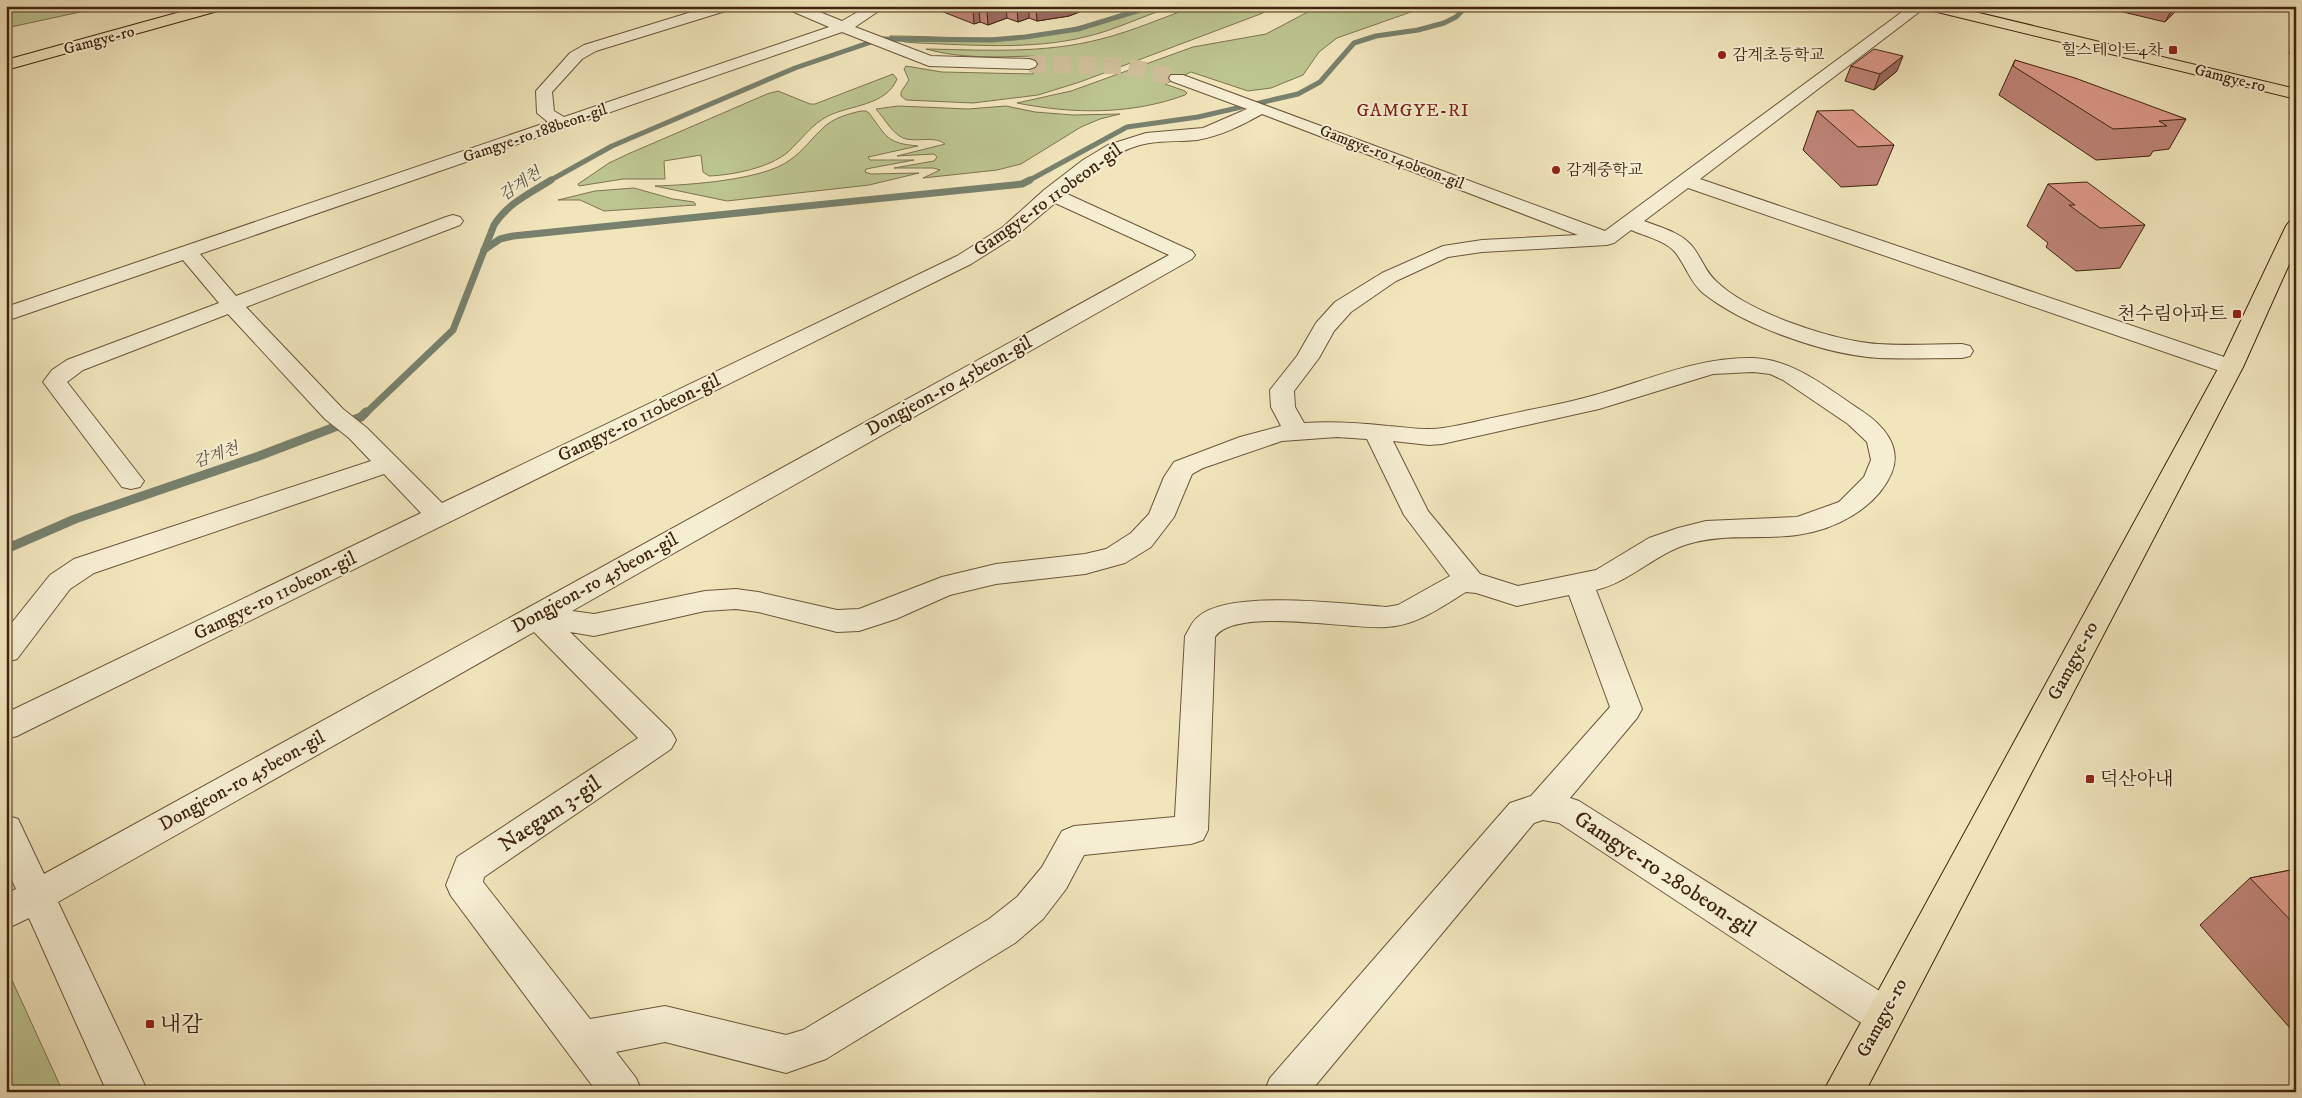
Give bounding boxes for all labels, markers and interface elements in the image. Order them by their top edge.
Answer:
street label: Gamgye-ro [61,21,137,59]
place label: 힐스테이트4차 [2061,40,2164,60]
marker: 힐스테이트4차 [2167,44,2179,56]
place label: 감계초등학교 [1732,45,1825,65]
marker: 감계초등학교 [1716,49,1728,61]
street label: Gamgye-ro [2192,60,2268,97]
street label: Gamgye-ro 188beon-gil [460,99,610,167]
district label: GAMGYE-RI [1357,100,1469,122]
street label: Gamgye-ro 140beon-gil [1317,120,1467,194]
street label: Gamgye-ro 110beon-gil [969,138,1127,262]
place label: 감계중학교 [1566,160,1643,180]
water label: 감계천 [495,162,546,205]
marker: 감계중학교 [1550,164,1562,176]
place label: 천수림아파트 [2117,303,2227,326]
marker: 천수림아파트 [2231,308,2243,320]
street label: Dongjeon-ro 45beon-gil [862,331,1036,441]
street label: Gamgye-ro 110beon-gil [554,369,724,467]
water label: 감계천 [191,437,243,472]
street label: Dongjeon-ro 45beon-gil [508,528,682,638]
street label: Gamgye-ro 110beon-gil [190,547,360,645]
street label: Gamgye-ro [2043,618,2103,704]
street label: Dongjeon-ro 45beon-gil [155,726,329,836]
place label: 덕산아내 [2100,768,2173,791]
street label: Naegam 3-gil [494,770,607,858]
marker: 덕산아내 [2084,773,2096,785]
street label: Gamgye-ro 280beon-gil [1569,805,1761,943]
street label: Gamgye-ro [1852,975,1912,1061]
place label: 내감 [160,1011,203,1038]
marker: 내감 [144,1018,156,1030]

